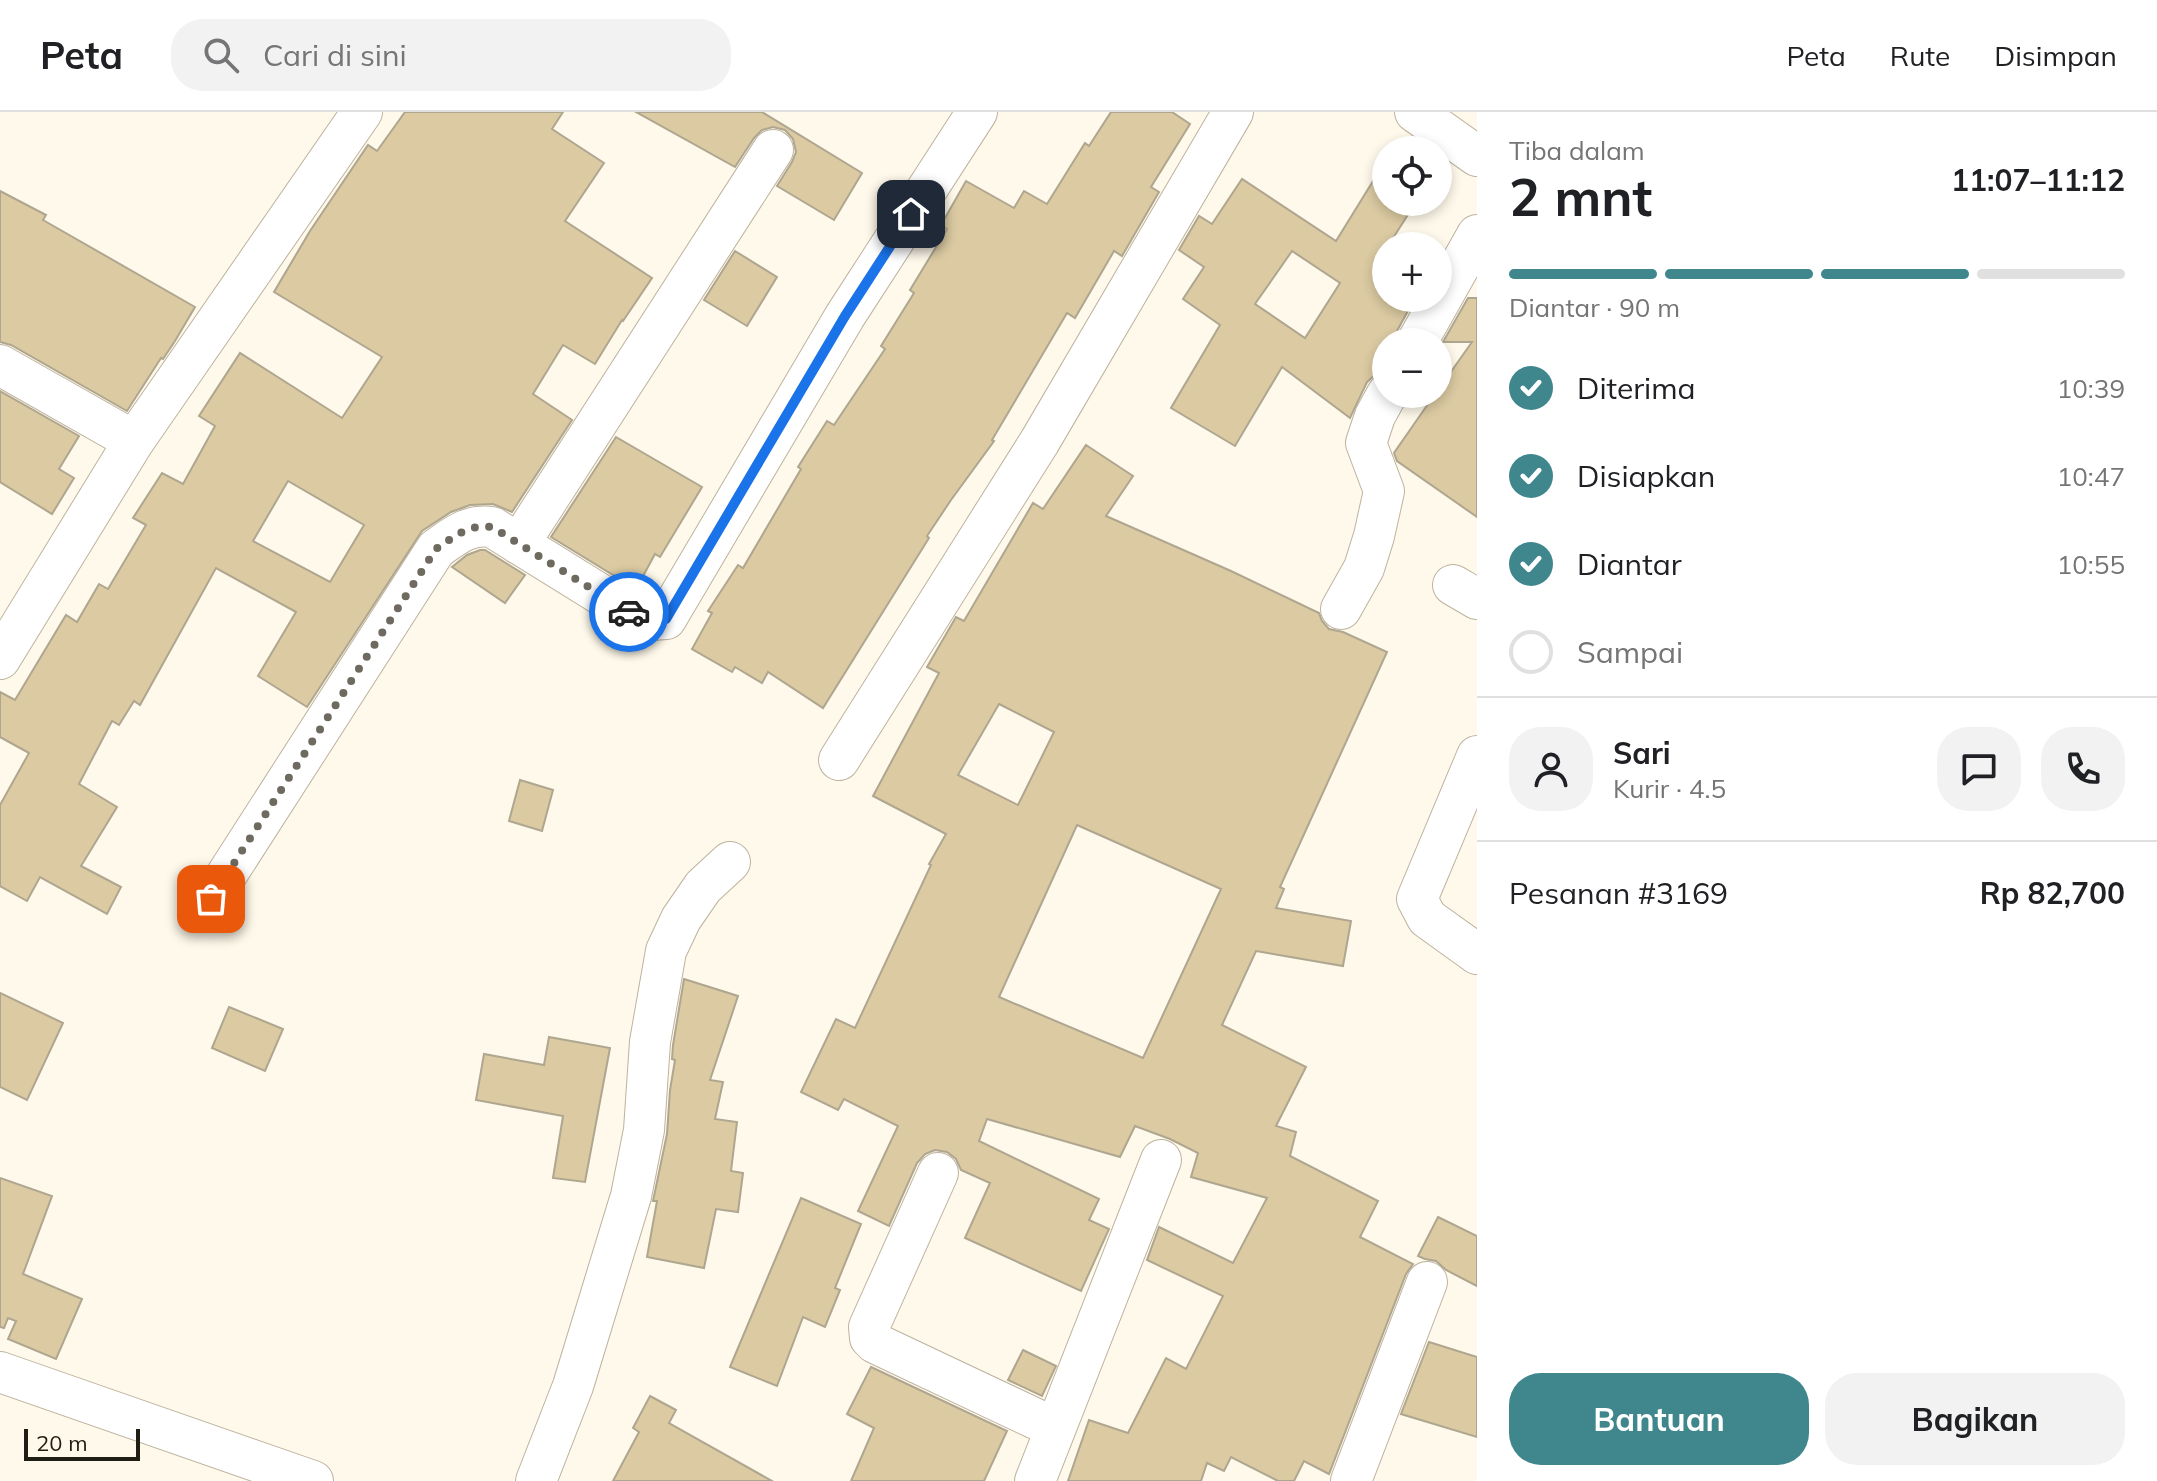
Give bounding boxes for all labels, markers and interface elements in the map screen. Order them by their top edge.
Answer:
search box [171,19,731,91]
text: Peta [40,31,123,79]
icon: search [199,33,243,77]
text: Cari di sini [263,36,407,74]
text: Peta [1786,38,1846,73]
text: Rute [1890,38,1950,73]
text: Disimpan [1994,38,2117,73]
text: Tiba dalam [1509,134,1645,167]
map controls [1372,136,1452,408]
button: locate [1372,136,1452,216]
text: 11:07–11:12 [1951,161,2125,199]
text: 2 mnt [1509,164,1652,229]
pin [877,180,945,248]
icon: home [889,192,933,236]
button: + [1372,232,1452,312]
text: Diantar · 90 m [1509,291,1680,324]
button: − [1372,328,1452,408]
icon: check [1509,366,1553,410]
text: Diterima [1577,369,1696,407]
text: 10:39 [2057,372,2125,405]
icon: check [1509,454,1553,498]
text: Disiapkan [1577,457,1715,495]
text: 10:47 [2057,460,2125,493]
icon: check [1509,542,1553,586]
text: Diantar [1577,545,1682,583]
text: 10:55 [2057,548,2125,581]
courier [589,572,669,652]
icon: car [607,590,651,634]
text: Sampai [1577,633,1683,671]
button: person [1509,727,1593,811]
button: chat [1937,727,2021,811]
button: phone [2041,727,2125,811]
text: Sari [1613,734,1671,772]
text: Kurir · 4.5 [1613,772,1726,805]
pin [177,865,245,933]
text: Pesanan #3169 [1509,874,1728,912]
text: Rp 82,700 [1980,874,2125,912]
icon: bag [189,877,233,921]
button: Bantuan [1509,1373,1809,1465]
button: Bagikan [1825,1373,2125,1465]
scale bar [24,1425,140,1461]
text: 20 m [36,1429,87,1457]

